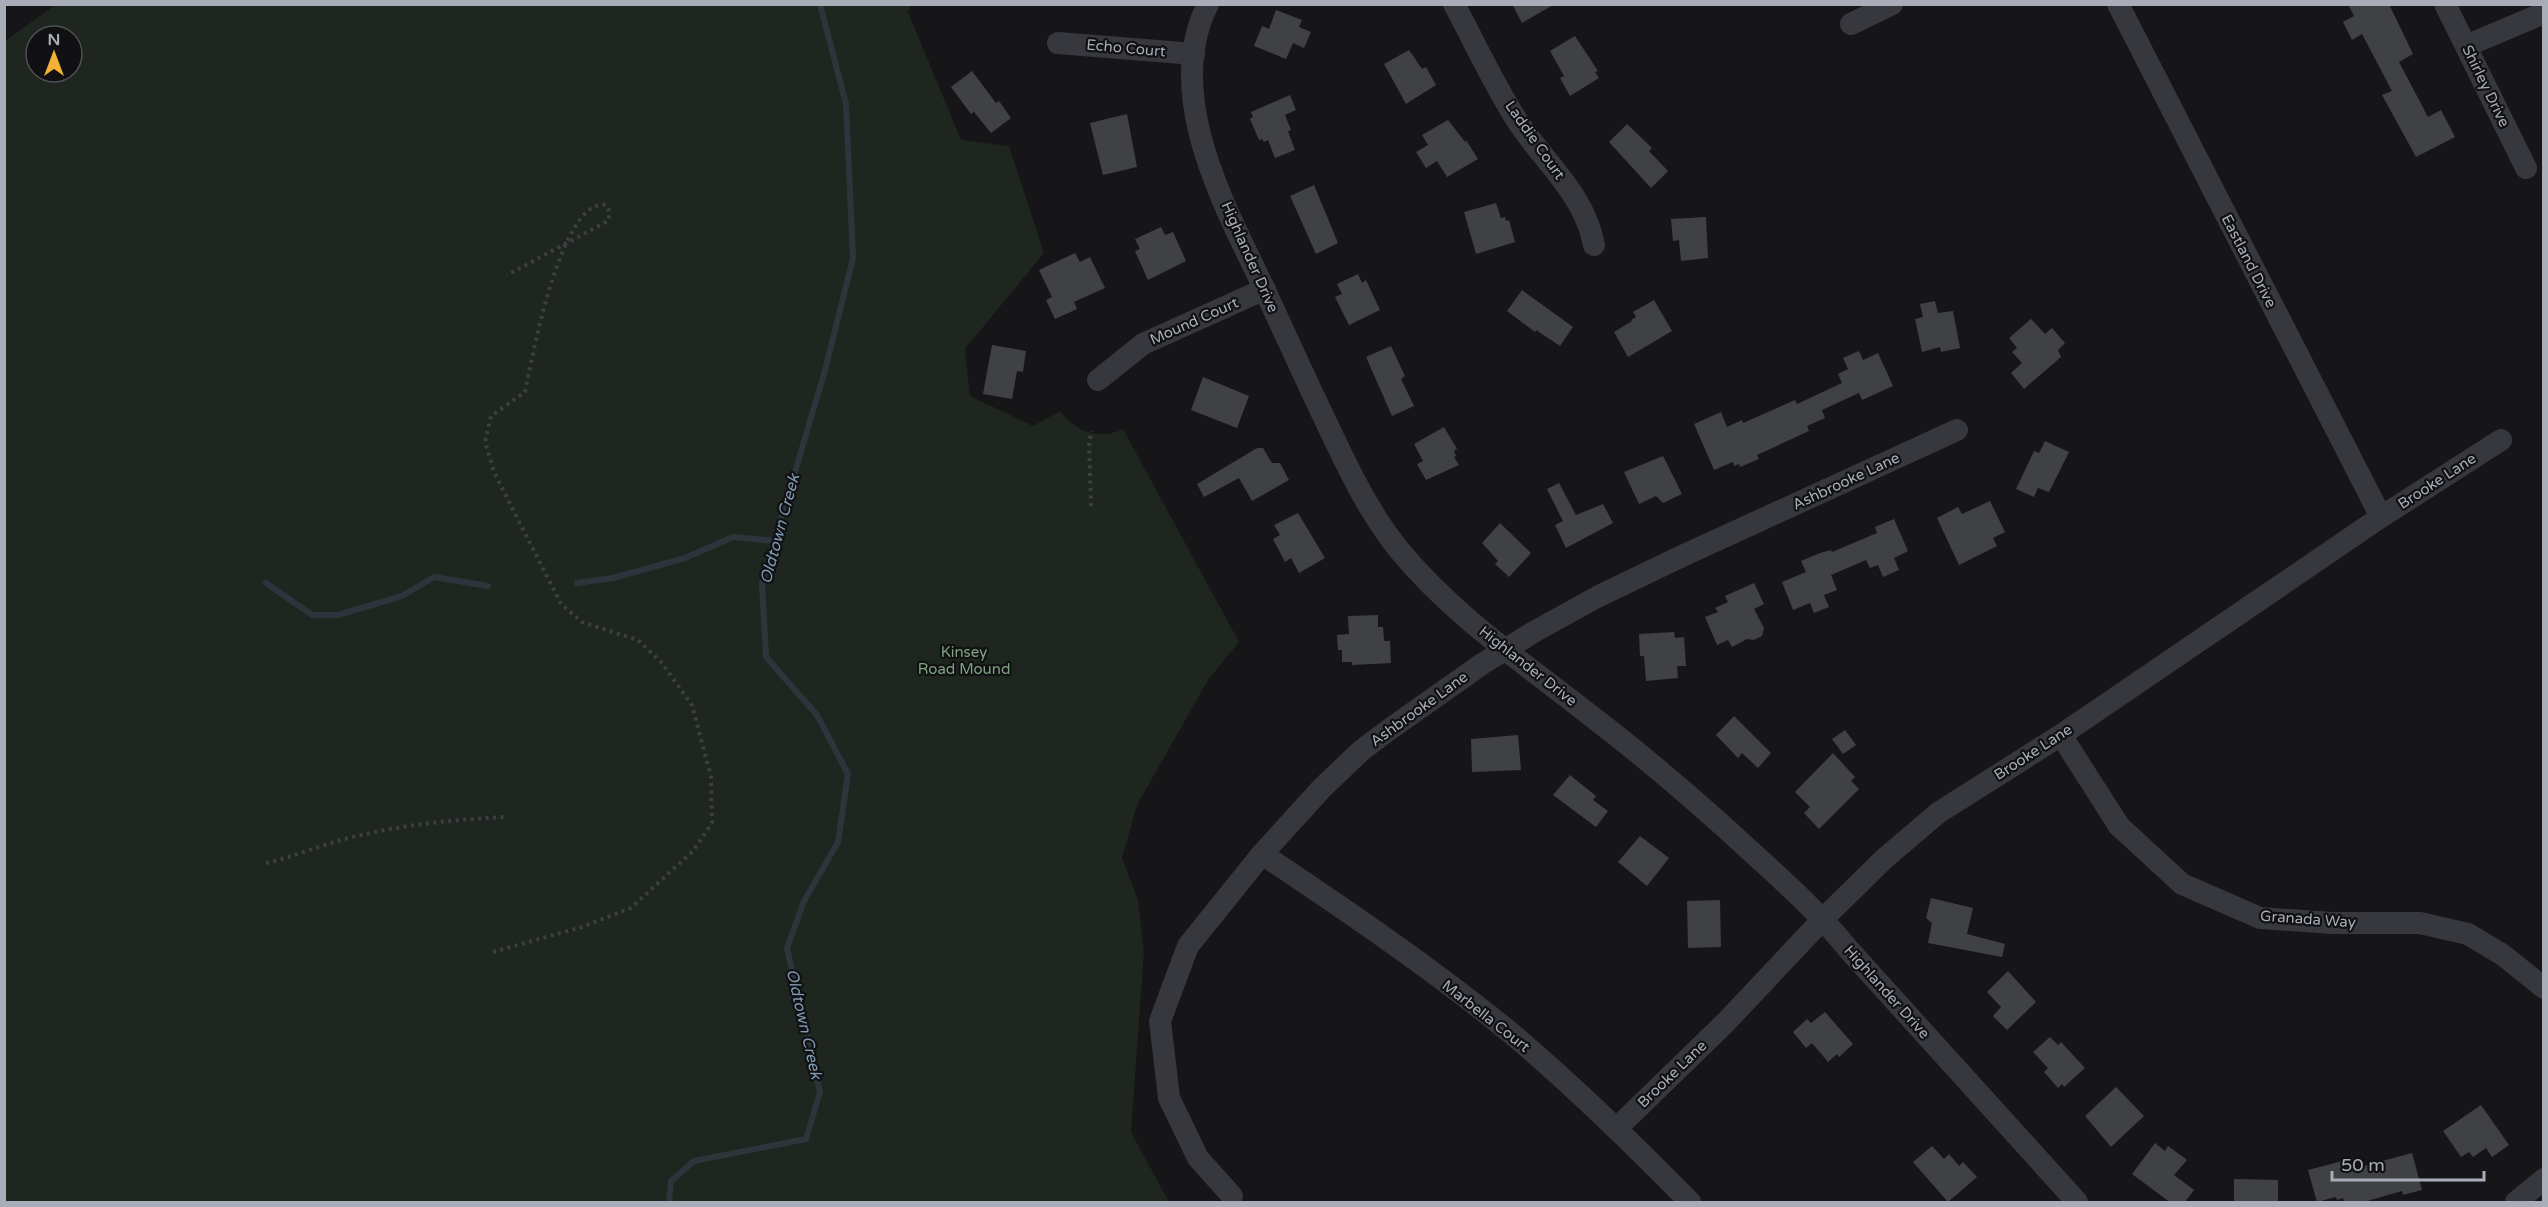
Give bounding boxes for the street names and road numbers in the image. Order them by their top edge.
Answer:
street label: Echo Court [1086,36,1167,60]
street label: Shirley Drive [2458,42,2514,130]
street label: Laddie Court [1501,97,1569,183]
street label: Highlander Drive [1218,199,1282,315]
street label: Eastland Drive [2218,211,2280,311]
street label: Mound Court [1147,293,1241,349]
street label: Ashbrooke Lane [1790,448,1902,514]
street label: Brooke Lane [2395,449,2479,513]
street label: Highlander Drive [1475,622,1581,710]
street label: Ashbrooke Lane [1367,668,1471,750]
street label: Brooke Lane [1991,720,2075,784]
street label: Granada Way [2260,907,2356,931]
street label: Highlander Drive [1840,942,1934,1042]
street label: Marbella Court [1439,976,1534,1056]
street label: Brooke Lane [1634,1037,1710,1111]

